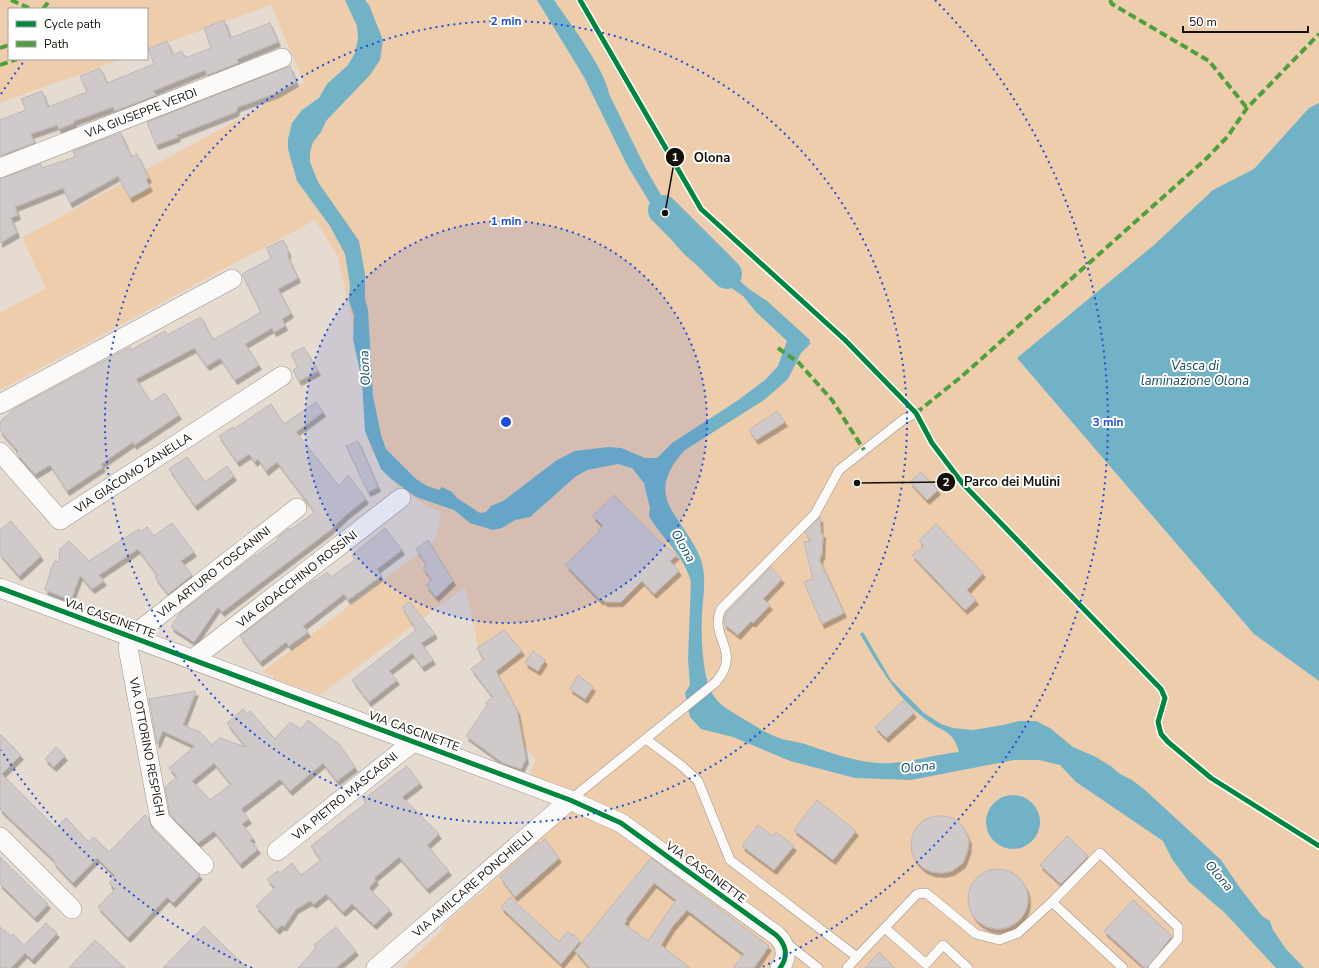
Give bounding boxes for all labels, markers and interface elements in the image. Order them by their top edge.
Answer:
legend [8,8,148,60]
scale bar [1183,8,1308,34]
text: 2 min [490,13,522,29]
text: 50 m [1189,14,1217,30]
text: Cycle path [44,16,101,32]
text: Path [44,36,69,52]
street label: VIA GIUSEPPE VERDI [82,84,199,142]
callout: Olona [665,145,738,170]
text: 1 [671,149,679,165]
text: Olona [694,149,730,167]
text: 1 min [490,213,522,229]
water label: Olona [355,350,375,386]
water label: Vasca di laminazione Olona [1141,357,1249,390]
text: 3 min [1092,414,1124,430]
centre of rings [499,415,513,429]
street label: VIA GIACOMO ZANELLA [71,429,195,517]
callout: Parco dei Mulini [936,469,1068,494]
text: Parco dei Mulini [964,473,1060,491]
text: 2 [942,474,950,490]
street label: VIA ARTURO TOSCANINI [153,523,274,622]
water label: Olona [666,526,700,566]
street label: VIA GIOACCHINO ROSSINI [233,527,361,632]
street label: VIA CASCINETTE [61,594,158,642]
street label: VIA OTTORINO RESPIGHI [125,675,168,818]
street label: VIA CASCINETTE [365,707,462,755]
street label: VIA PIETRO MASCAGNI [288,748,401,844]
water label: Olona [900,756,937,778]
street label: VIA AMILCARE PONCHIELLI [408,827,537,942]
street label: VIA CASCINETTE [662,837,749,907]
water label: Olona [1201,857,1237,895]

